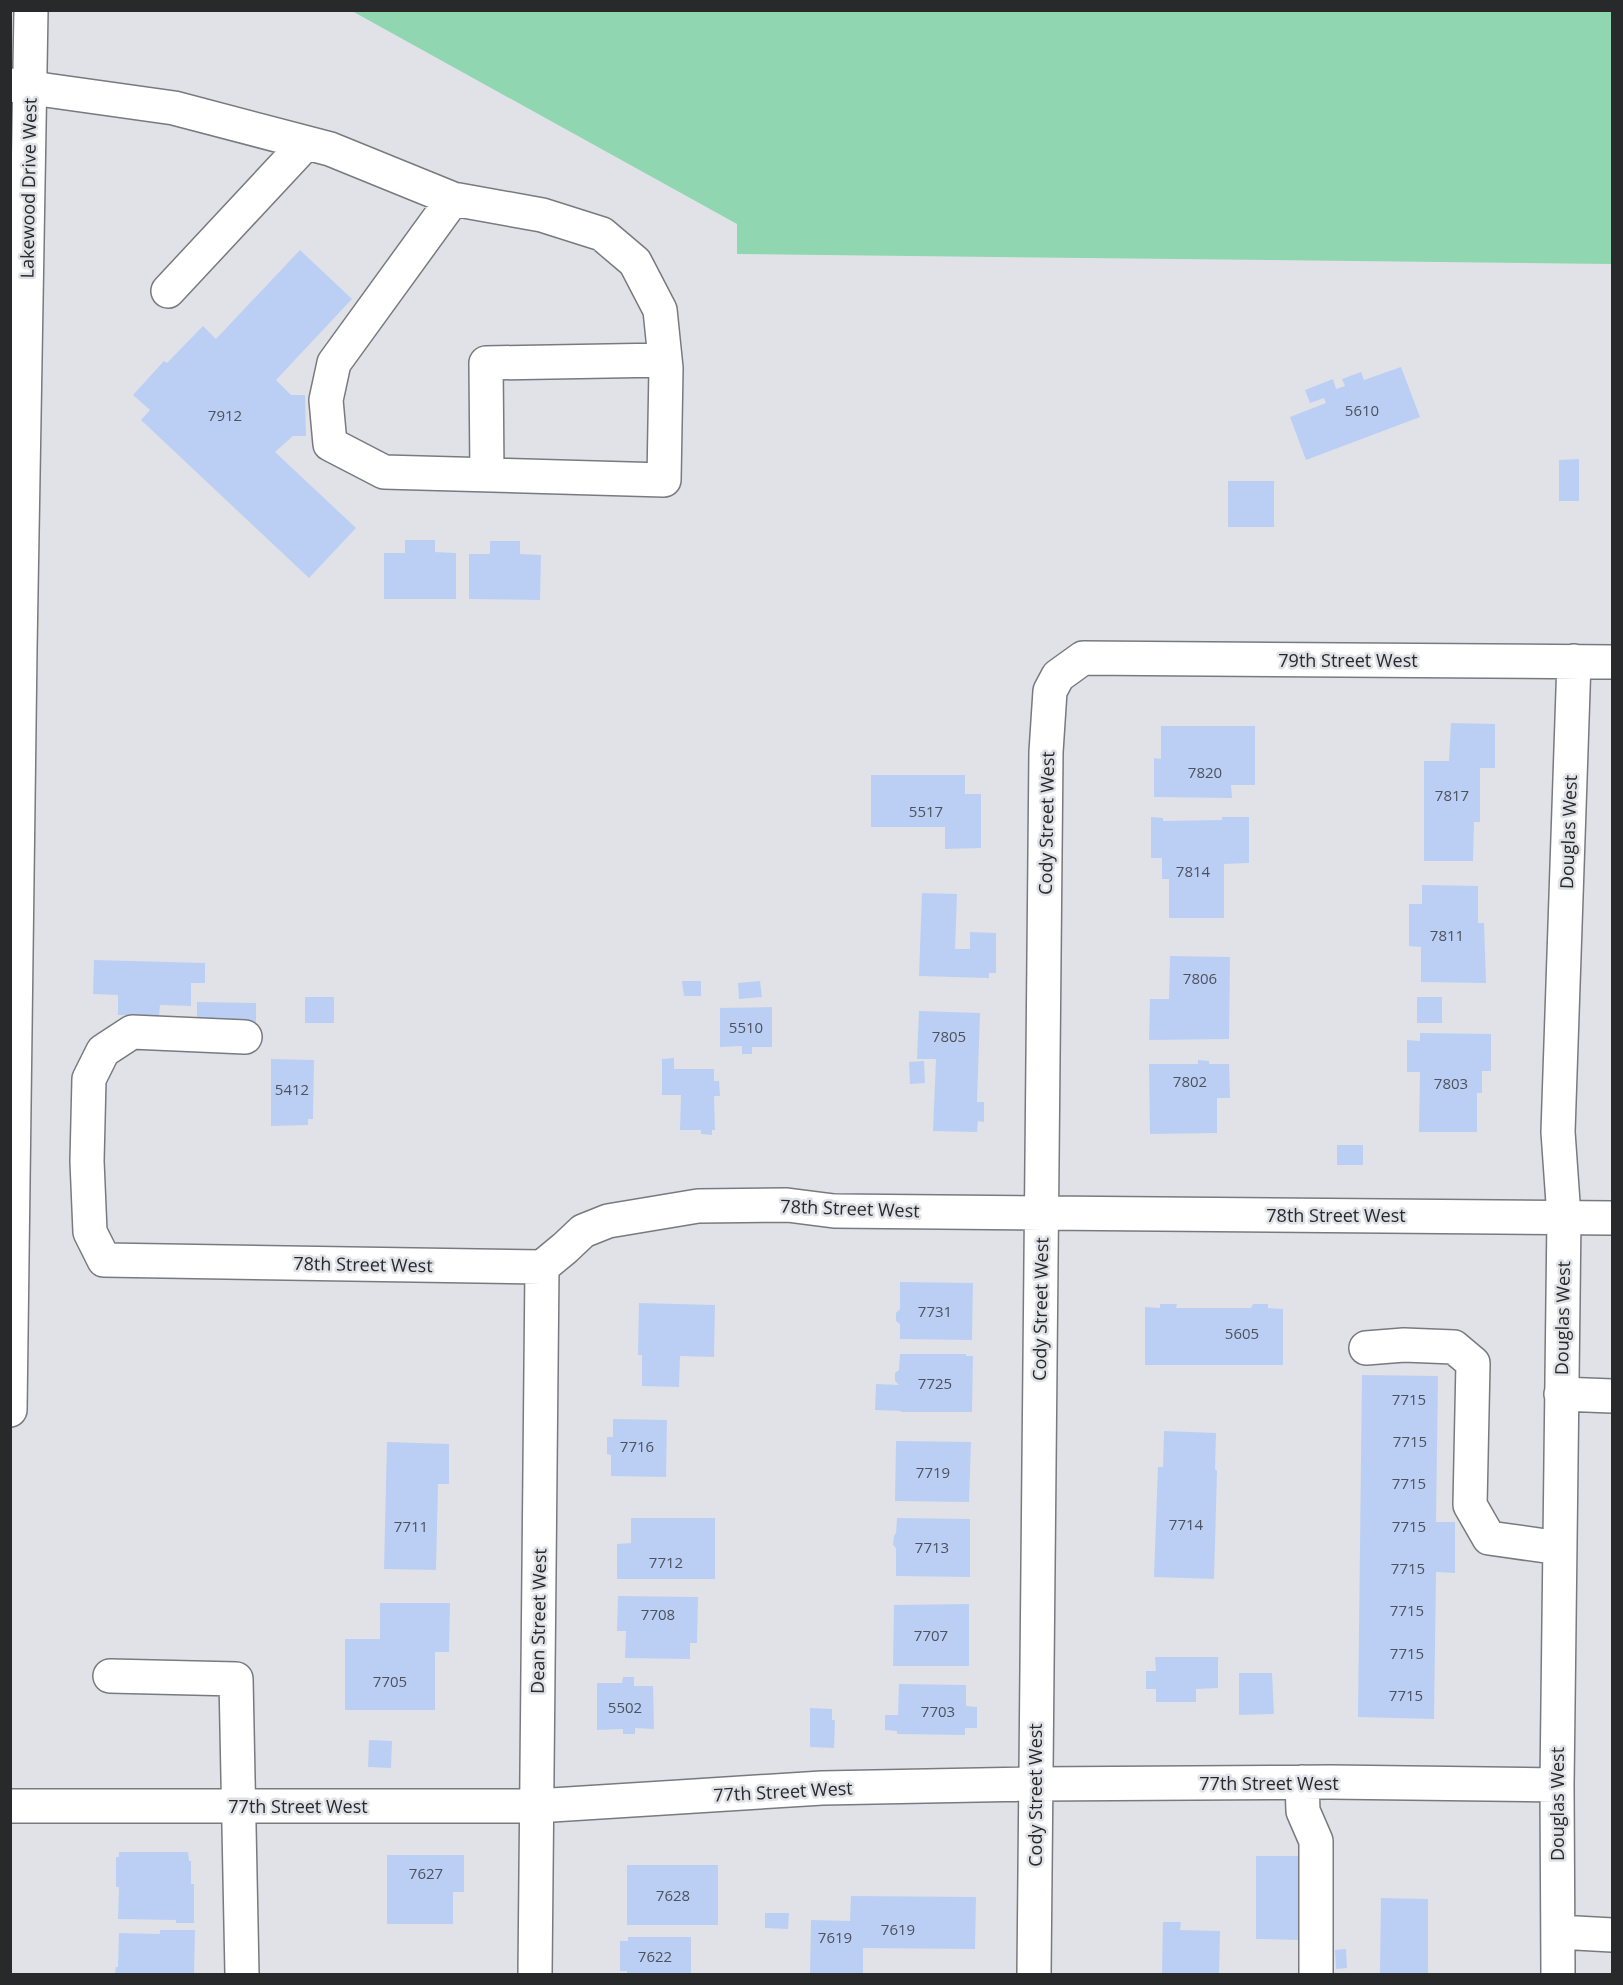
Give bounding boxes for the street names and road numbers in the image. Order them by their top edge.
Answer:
street label: Lakewood Drive West [14,97,42,279]
street label: 79th Street West [1278,648,1418,672]
street label: Cody Street West [1033,751,1059,895]
street label: Douglas West [1554,774,1582,890]
street label: 78th Street West [780,1194,920,1222]
street label: 78th Street West [1266,1203,1406,1227]
street label: Cody Street West [1027,1237,1053,1381]
street label: 78th Street West [293,1251,433,1277]
street label: Douglas West [1549,1261,1575,1375]
street label: Dean Street West [525,1548,551,1694]
street label: Cody Street West [1023,1723,1047,1867]
street label: Douglas West [1545,1747,1569,1861]
street label: 77th Street West [1199,1771,1339,1795]
street label: 77th Street West [713,1775,853,1807]
street label: 77th Street West [228,1794,368,1818]

